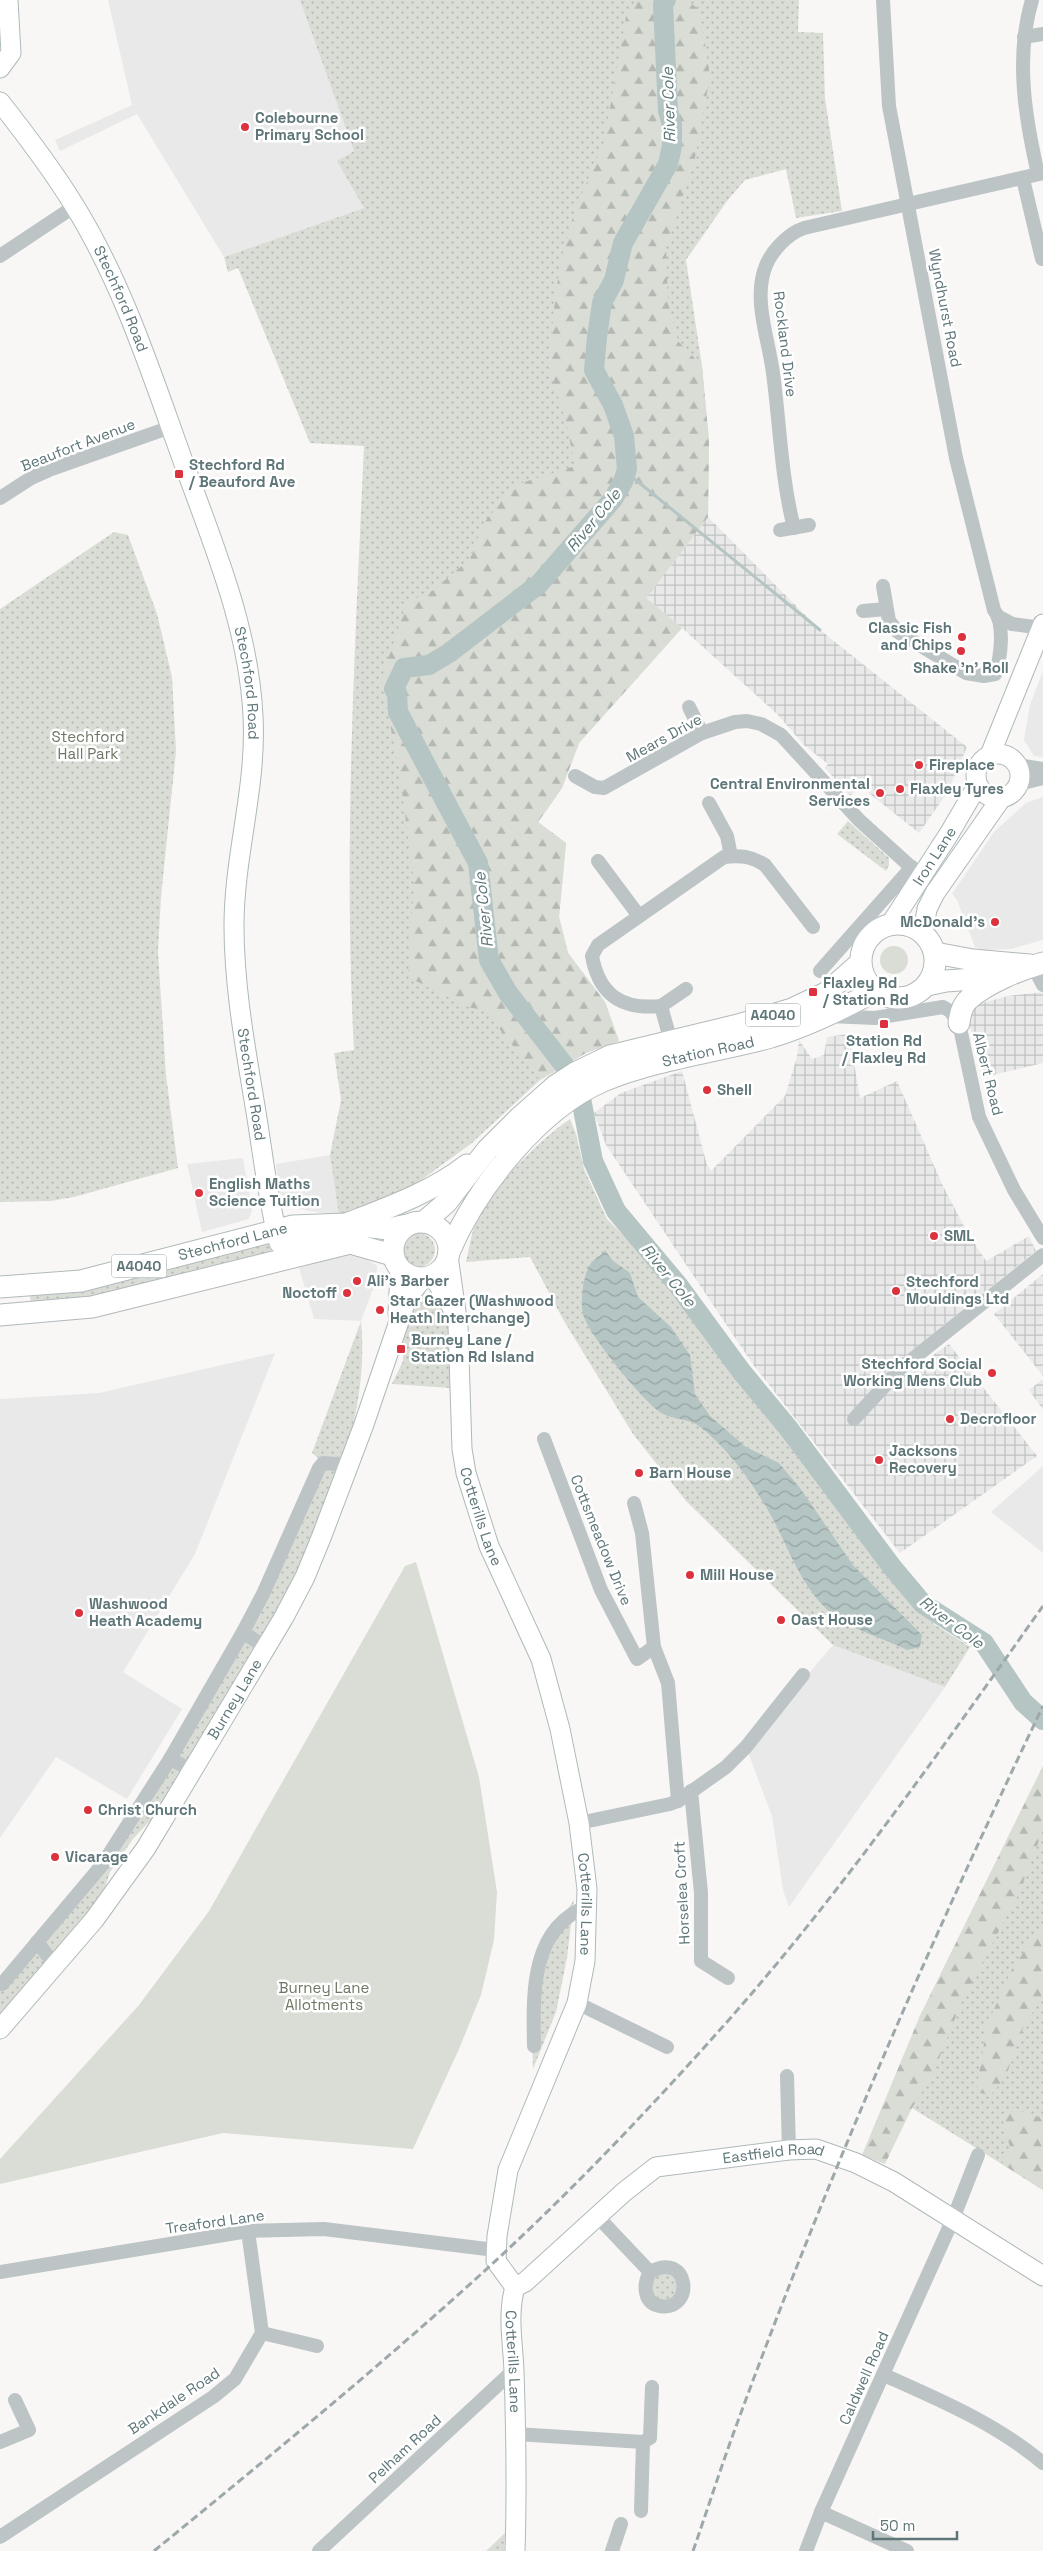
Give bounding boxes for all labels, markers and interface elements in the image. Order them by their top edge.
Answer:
water label: River Cole [657,66,680,143]
place label: Colebourne Primary School [255,108,364,144]
marker: Colebourne Primary School [239,121,251,133]
street label: Stechford Road [90,242,153,355]
street label: Wyndhurst Road [925,247,966,369]
street label: Rockland Drive [770,290,801,398]
street label: Beaufort Avenue [18,414,138,475]
place label: Stechford Rd / Beauford Ave [188,455,296,491]
marker: Stechford Rd / Beauford Ave [173,468,185,480]
water label: River Cole [561,484,626,556]
place label: Classic Fish and Chips [868,618,952,654]
street label: Stechford Road [230,625,263,740]
marker: Classic Fish and Chips [956,631,968,643]
marker: Shake 'n' Roll [955,645,967,657]
place label: Shake 'n' Roll [913,658,1009,677]
street label: Mears Drive [623,709,705,766]
park label: Stechford Hall Park [51,727,125,763]
place label: Fireplace [929,755,995,774]
marker: Fireplace [913,759,925,771]
place label: Central Environmental Services [710,774,870,810]
place label: Flaxley Tyres [910,779,1004,798]
marker: Flaxley Tyres [894,783,906,795]
marker: Central Environmental Services [874,787,886,799]
street label: Iron Lane [908,823,960,889]
water label: River Cole [469,871,498,949]
place label: McDonald's [900,912,985,931]
marker: McDonald's [989,916,1001,928]
place label: Flaxley Rd / Station Rd [822,973,909,1009]
marker: Flaxley Rd / Station Rd [807,986,819,998]
road number: A4040 [746,1004,800,1026]
marker: Station Rd / Flaxley Rd [878,1018,890,1030]
street label: Stechford Road [234,1027,270,1142]
street label: Albert Road [969,1030,1008,1117]
place label: Station Rd / Flaxley Rd [841,1031,926,1067]
street label: Station Road [660,1032,756,1071]
place label: Shell [717,1080,752,1099]
marker: Shell [701,1084,713,1096]
place label: English Maths Science Tuition [209,1174,320,1210]
marker: English Maths Science Tuition [193,1187,205,1199]
street label: Stechford Lane [176,1218,289,1264]
place label: SML [944,1226,974,1245]
marker: SML [928,1230,940,1242]
water label: River Cole [637,1239,701,1312]
road number: A4040 [112,1254,166,1278]
place label: Ali's Barber [367,1271,449,1290]
place label: Stechford Mouldings Ltd [906,1272,1009,1308]
marker: Ali's Barber [351,1275,363,1287]
place label: Noctoff [282,1283,338,1302]
marker: Stechford Mouldings Ltd [890,1285,902,1297]
marker: Noctoff [341,1287,353,1299]
place label: Star Gazer (Washwood Heath Interchange) [390,1291,554,1327]
marker: Star Gazer (Washwood Heath Interchange) [374,1304,386,1316]
place label: Burney Lane / Station Rd Island [411,1330,534,1366]
marker: Burney Lane / Station Rd Island [395,1343,407,1355]
place label: Stechford Social Working Mens Club [843,1354,982,1390]
marker: Stechford Social Working Mens Club [986,1367,998,1379]
place label: Decrofloor [960,1409,1037,1428]
marker: Decrofloor [944,1413,956,1425]
place label: Jacksons Recovery [889,1441,957,1477]
marker: Jacksons Recovery [873,1454,885,1466]
place label: Barn House [649,1463,732,1482]
street label: Cotterills Lane [456,1466,507,1569]
marker: Barn House [633,1467,645,1479]
street label: Cottsmeadow Drive [567,1472,636,1608]
place label: Mill House [700,1565,774,1584]
marker: Mill House [684,1569,696,1581]
water label: River Cole [915,1591,989,1654]
place label: Washwood Heath Academy [89,1594,202,1630]
marker: Washwood Heath Academy [73,1607,85,1619]
place label: Oast House [791,1610,873,1629]
marker: Oast House [775,1614,787,1626]
street label: Burney Lane [203,1655,266,1743]
place label: Christ Church [98,1800,197,1819]
marker: Christ Church [82,1804,94,1816]
street label: Horselea Croft [669,1841,694,1945]
place label: Vicarage [65,1847,129,1866]
marker: Vicarage [49,1851,61,1863]
street label: Cotterills Lane [574,1852,597,1956]
park label: Burney Lane Allotments [279,1978,369,2014]
street label: Eastfield Road [721,2139,827,2167]
street label: Treaford Lane [164,2205,266,2238]
street label: Cotterills Lane [502,2310,525,2413]
street label: Caldwell Road [834,2328,893,2428]
street label: Bankdale Road [124,2363,223,2438]
street label: Pelham Road [364,2410,445,2487]
scale bar [873,2508,957,2540]
text: 50 m [880,2516,915,2535]

